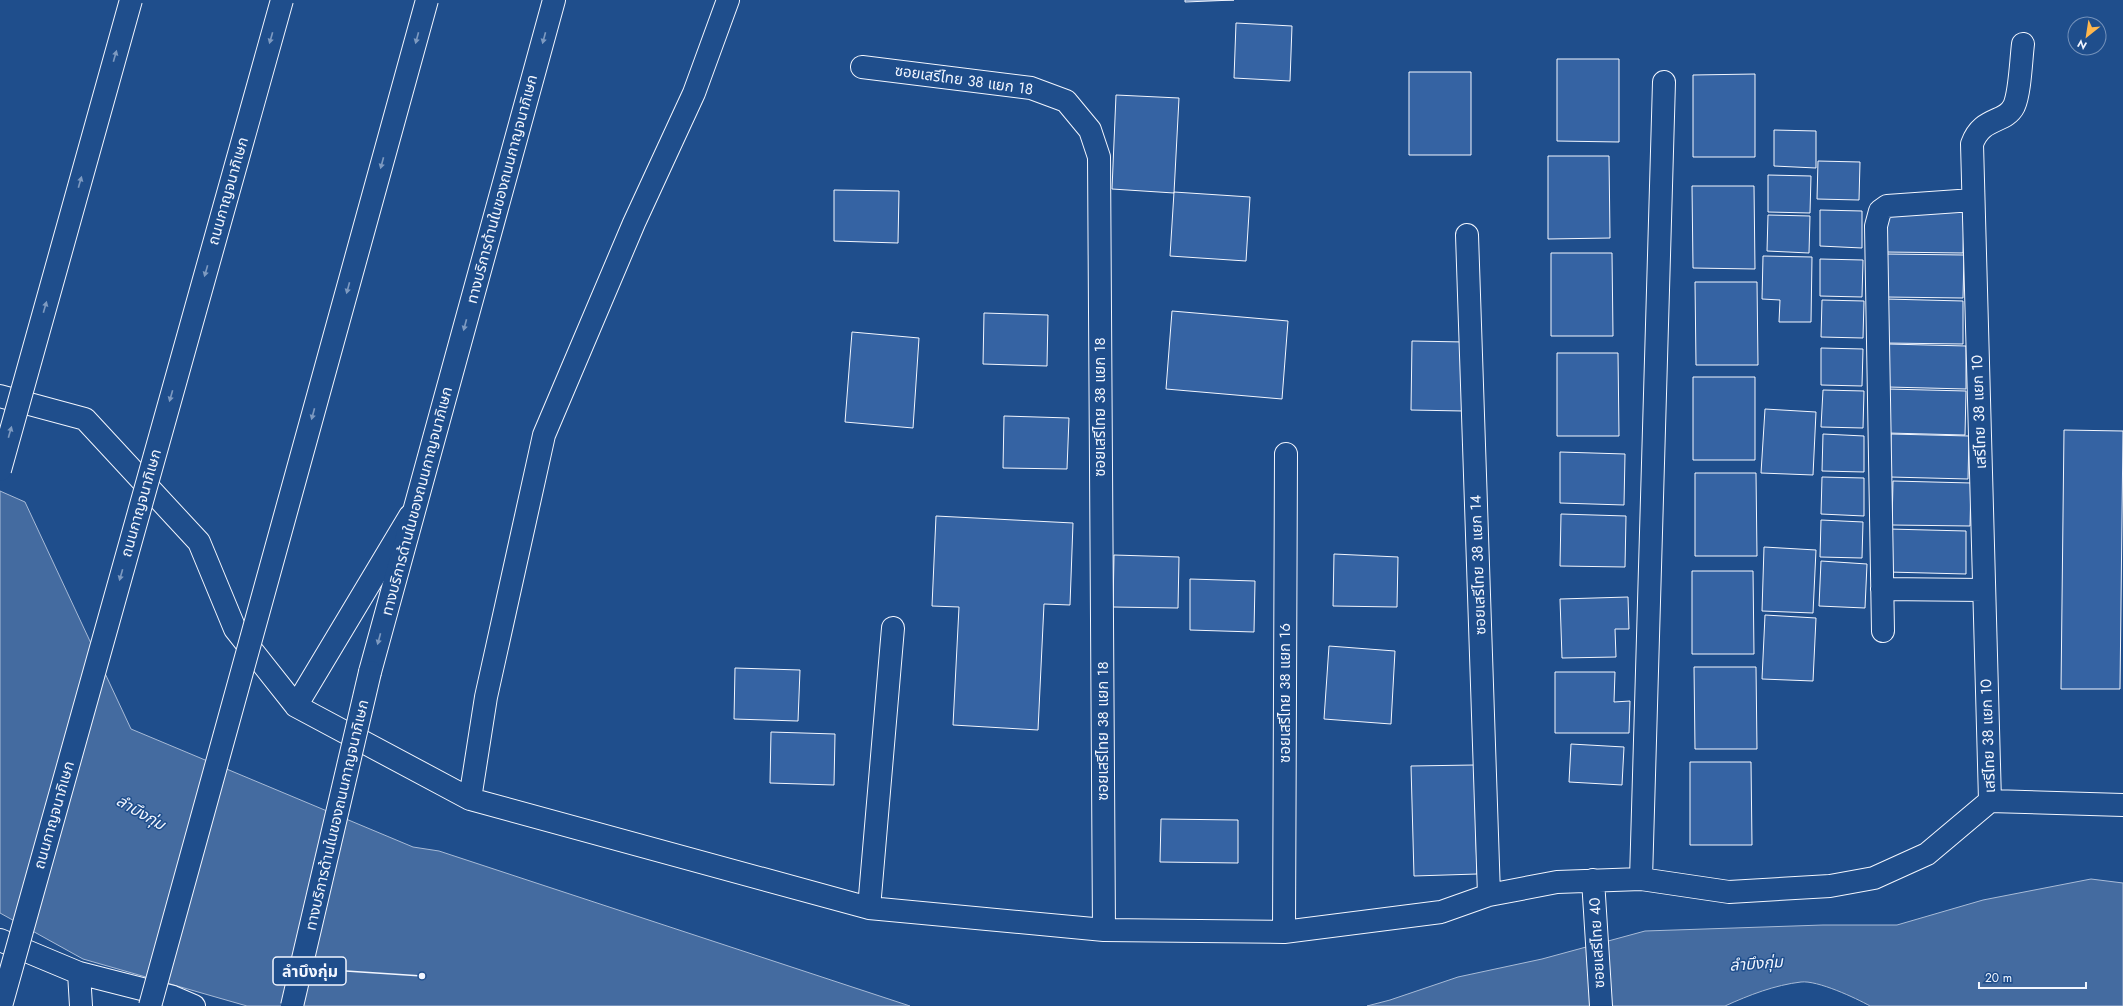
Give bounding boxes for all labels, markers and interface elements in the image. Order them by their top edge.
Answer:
north arrow [2067,16,2107,56]
one-way arrow [413,31,419,44]
one-way arrow [268,32,274,44]
one-way arrow [541,32,547,44]
text: N [2074,36,2090,54]
one-way arrow [112,50,118,62]
street label: ซอยเสรีไทย 38 แยก 18 [893,59,1035,101]
street label: ทางบริการด้านในของถนนกาญจนาภิเษก [461,72,543,306]
street label: ถนนกาญจนาภิเษก [202,134,254,248]
one-way arrow [379,157,385,169]
one-way arrow [77,175,83,187]
one-way arrow [203,265,209,277]
one-way arrow [344,282,350,295]
one-way arrow [43,301,49,313]
one-way arrow [462,319,468,331]
street label: ซอยเสรีไทย 38 แยก 18 [1089,337,1111,477]
street label: เสรีไทย 38 แยก 10 [1966,354,1992,470]
street label: ทางบริการด้านในของถนนกาญจนาภิเษก [376,384,458,618]
one-way arrow [168,390,174,402]
one-way arrow [310,408,316,420]
one-way arrow [8,426,14,438]
street label: ถนนกาญจนาภิเษก [115,446,167,560]
street label: ซอยเสรีไทย 38 แยก 14 [1465,494,1491,635]
one-way arrow [118,569,124,581]
street label: ซอยเสรีไทย 38 แยก 16 [1274,623,1296,763]
one-way arrow [376,634,382,646]
street label: ซอยเสรีไทย 38 แยก 18 [1092,661,1114,801]
street label: เสรีไทย 38 แยก 10 [1975,678,2001,794]
street label: ทางบริการด้านในของถนนกาญจนาภิเษก [300,697,374,933]
street label: ถนนกาญจนาภิเษก [28,758,80,872]
water label: ลำบึงกุ่ม [112,789,171,836]
street label: ซอยเสรีไทย 40 [1584,897,1610,989]
water label: ลำบึงกุ่ม [1729,950,1785,977]
callout: ลำบึงกุ่ม [273,957,346,985]
text: ลำบึงกุ่ม [282,960,338,983]
scale bar [1979,964,2086,990]
text: 20 m [1985,969,2012,987]

